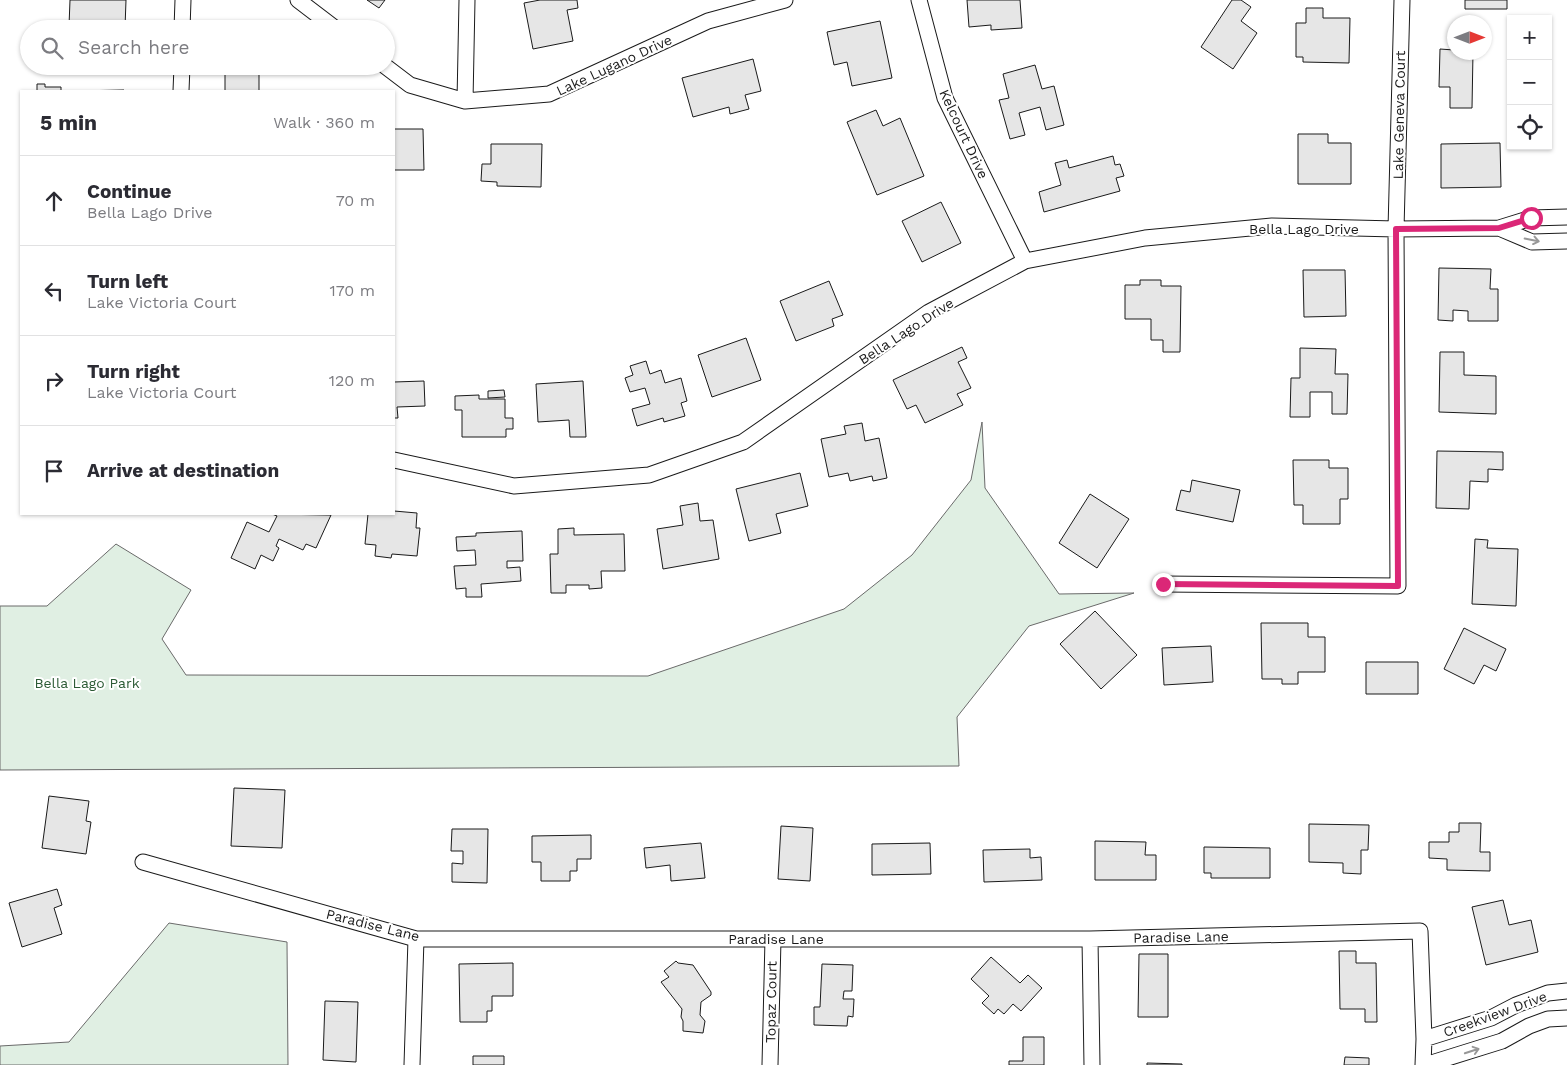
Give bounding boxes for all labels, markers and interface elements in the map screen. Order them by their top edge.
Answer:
north arrow [1447,15,1492,60]
map controls [1507,15,1552,150]
button: + [1507,15,1552,60]
search box [20,20,395,75]
street label: Lake Lugano Drive [554,31,674,99]
icon: search [38,34,66,62]
text: Search here [78,36,189,59]
street label: Lake Geneva Court [1390,50,1408,180]
button: − [1507,60,1552,105]
street label: Kelcourt Drive [936,87,992,181]
button: locate [1507,105,1552,150]
text: 5 min [40,110,97,135]
text: Walk · 360 m [273,113,375,132]
text: Continue [87,180,171,203]
icon: ahead [40,187,68,215]
text: 70 m [336,191,375,210]
text: Bella Lago Drive [87,203,213,222]
route start [1520,207,1543,230]
street label: Bella Lago Drive [1249,221,1359,237]
one-way arrow [1524,236,1540,245]
text: Turn left [87,270,168,293]
icon: left [40,277,68,305]
text: 170 m [329,281,375,300]
text: Lake Victoria Court [87,293,237,312]
street label: Bella Lago Drive [856,294,956,368]
text: Turn right [87,360,180,383]
icon: right [40,367,68,395]
text: 120 m [329,371,375,390]
text: Lake Victoria Court [87,383,237,402]
icon: arrive [40,457,68,485]
text: Arrive at destination [87,459,279,482]
route end [1152,573,1175,596]
park label: Bella Lago Park [34,675,140,691]
street label: Paradise Lane [325,906,421,944]
street label: Paradise Lane [1133,928,1229,946]
street label: Paradise Lane [728,931,824,947]
street label: Topaz Court [762,961,780,1043]
street label: Creekview Drive [1441,988,1549,1040]
one-way arrow [1464,1046,1480,1056]

